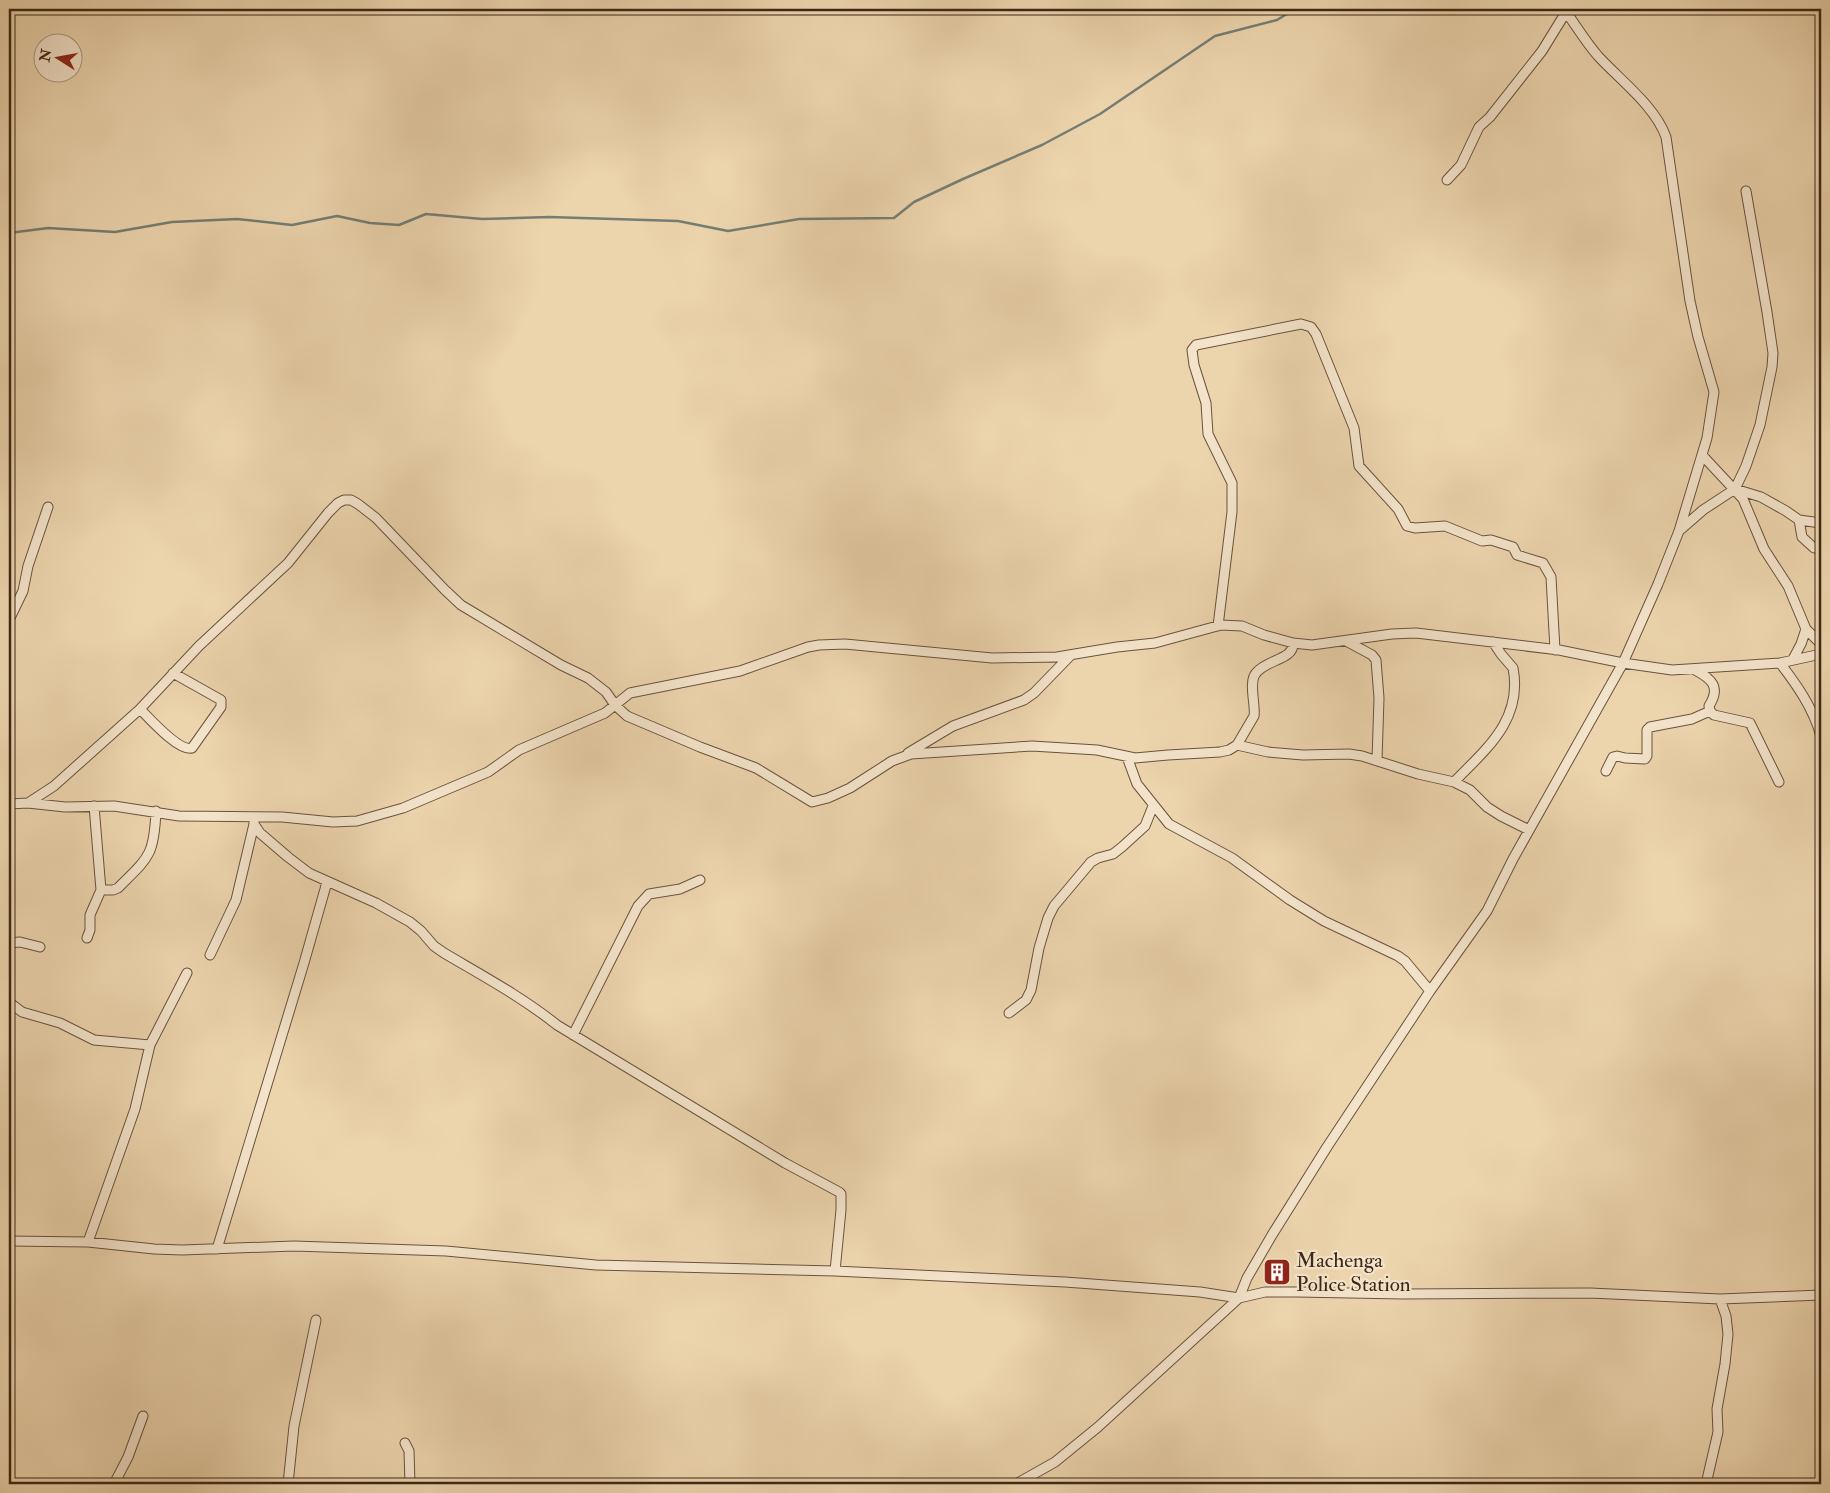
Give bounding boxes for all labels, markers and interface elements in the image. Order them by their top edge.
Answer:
north arrow [32,32,82,82]
text: N [36,47,55,64]
place label: Machenga Police Station [1296,1247,1411,1298]
building icon: Machenga Police Station [1262,1257,1292,1287]

